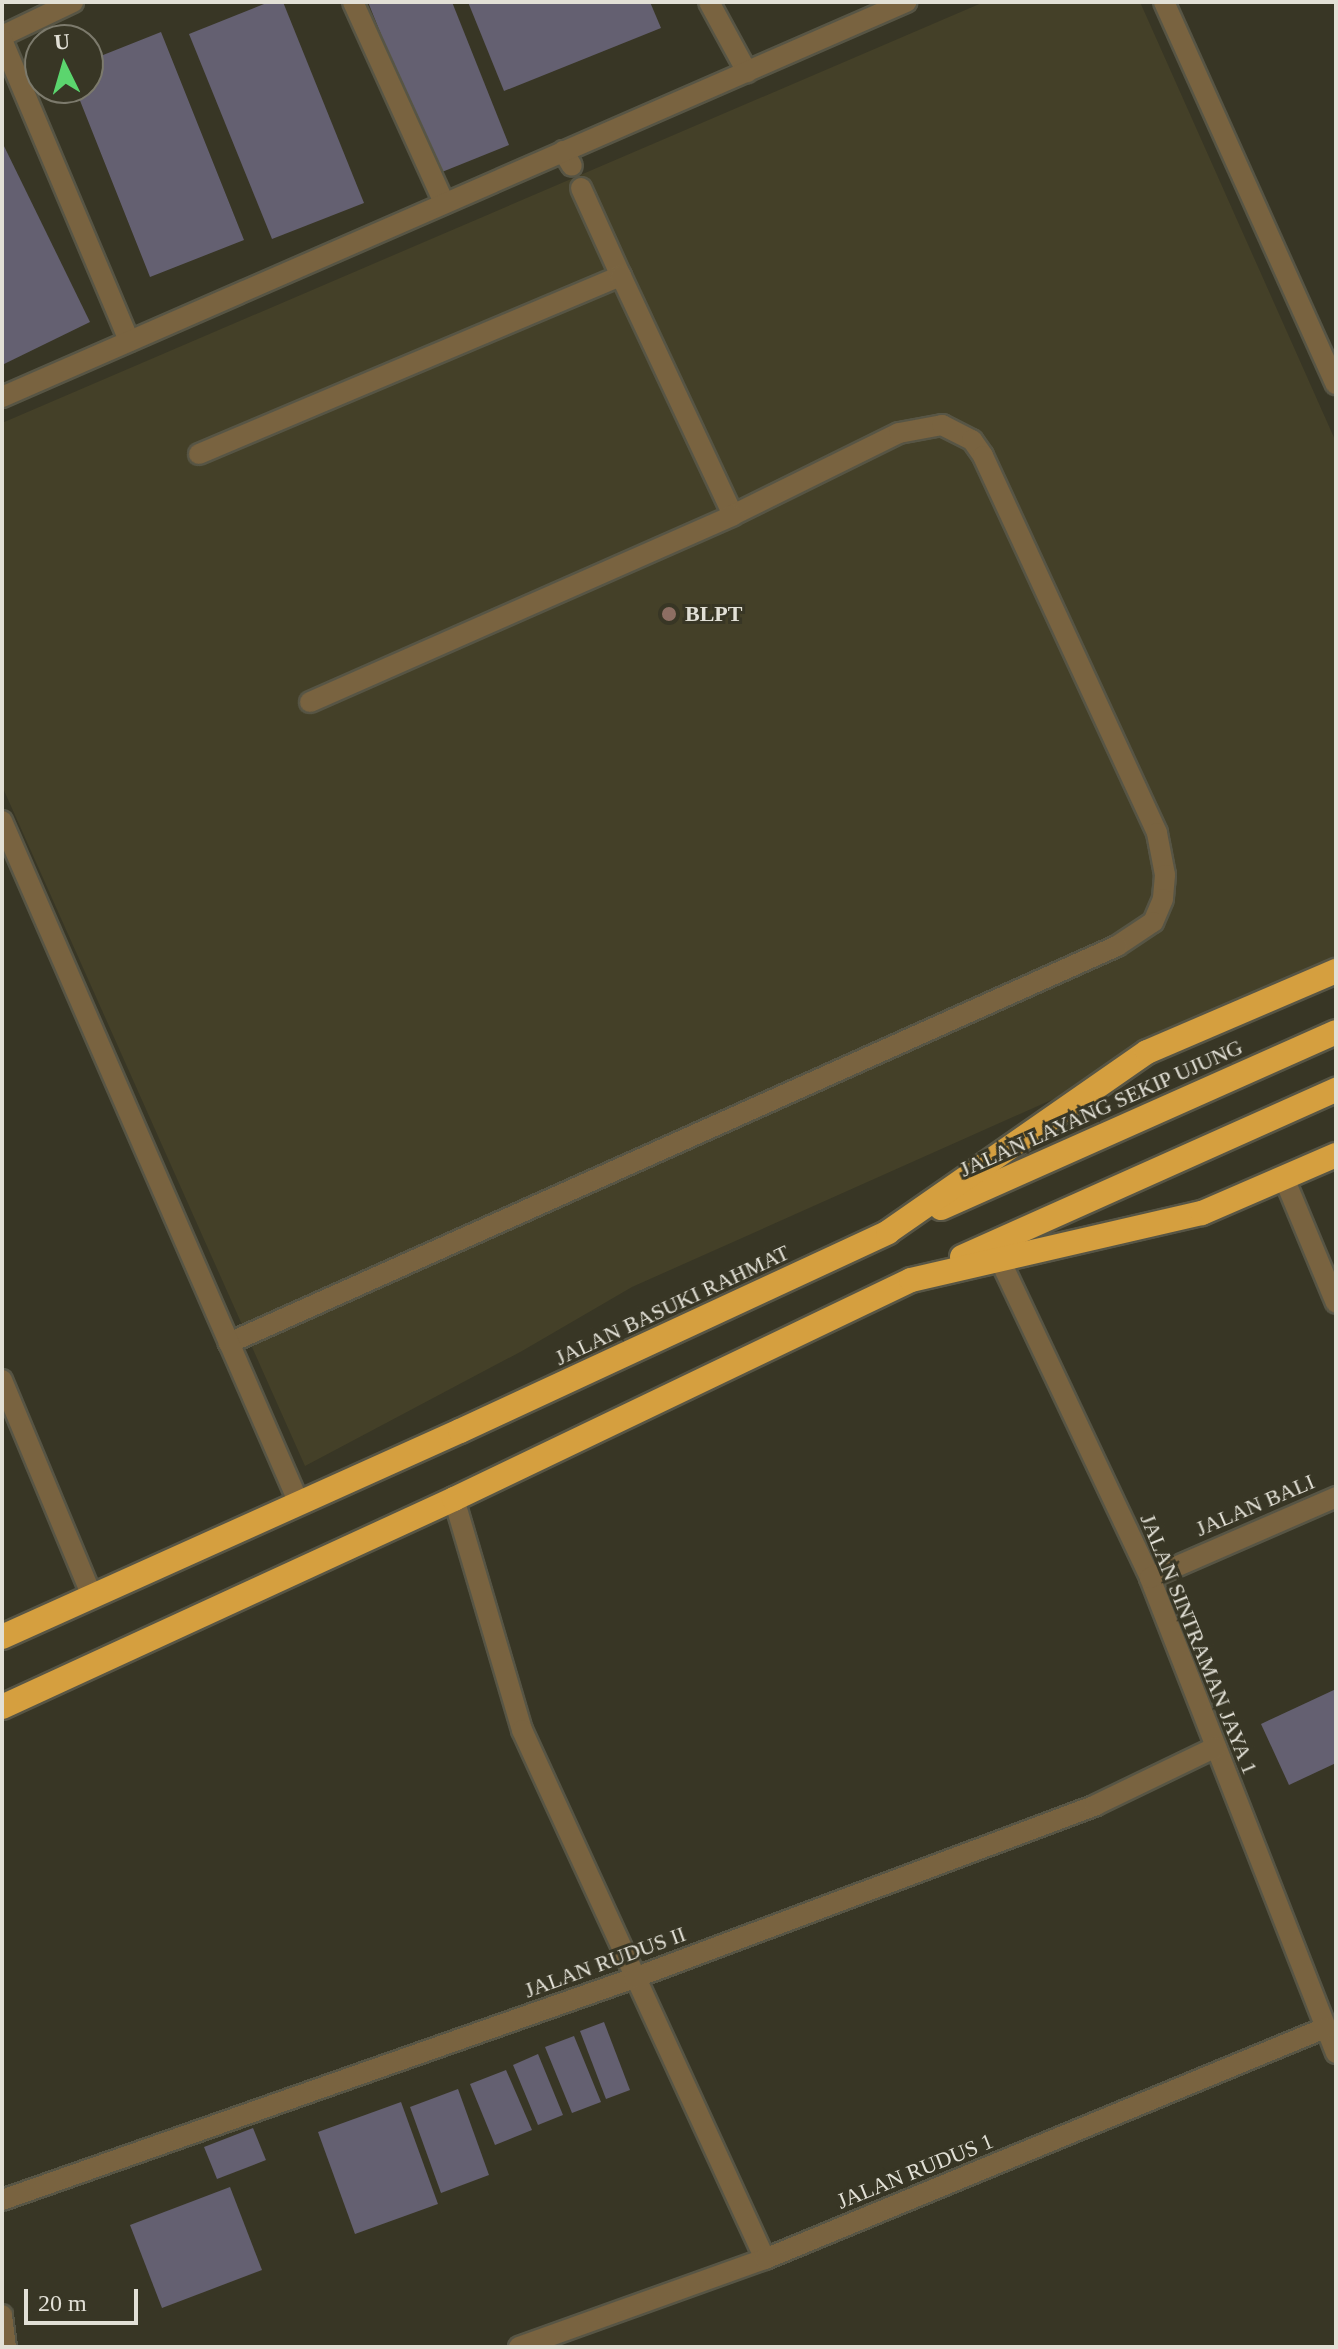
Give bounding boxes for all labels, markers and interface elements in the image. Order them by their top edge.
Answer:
north arrow [24,24,104,104]
text: U [53,28,71,55]
place label: BLPT [685,601,742,627]
marker: BLPT [660,605,678,623]
street label: JALAN LAYANG SEKIP UJUNG [955,1033,1247,1183]
street label: JALAN BASUKI RAHMAT [551,1239,793,1371]
street label: JALAN BALI [1192,1468,1318,1542]
street label: JALAN SINTRAMAN JAYA 1 [1134,1509,1264,1779]
street label: JALAN RUDUS II [521,1921,689,2003]
street label: JALAN RUDUS 1 [833,2128,997,2214]
scale bar [28,2273,142,2323]
text: 20 m [38,2290,87,2316]

